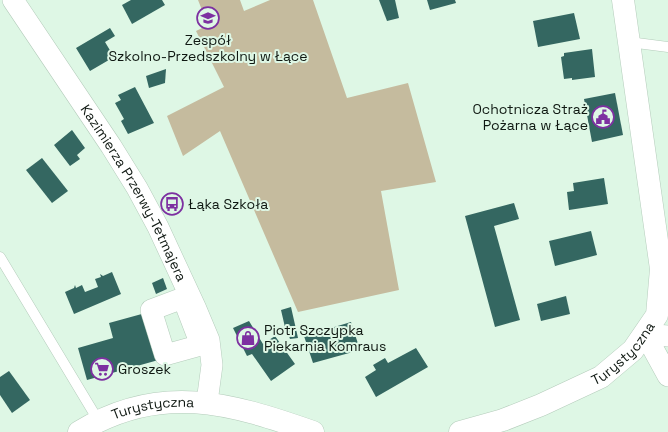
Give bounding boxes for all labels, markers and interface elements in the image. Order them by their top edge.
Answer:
school or university icon: Zespół Szkolno-Przedszkolny w Łące [195,5,221,31]
place label: Zespół Szkolno-Przedszkolny w Łące [108,31,308,65]
place label: Ochotnicza Straż Pożarna w Łące [472,100,588,134]
street label: Kazimierza Przerwy-Tetmajera [77,101,191,284]
public building icon: Ochotnicza Straż Pożarna w Łące [590,104,616,130]
bus stop icon: Łąka Szkoła [159,191,185,217]
place label: Łąka Szkoła [188,195,268,213]
street label: Turystyczna [588,318,659,389]
place label: Piotr Szczypka Piekarnia Komraus [264,321,386,355]
shop icon: Piotr Szczypka Piekarnia Komraus [235,325,261,351]
supermarket icon: Groszek [89,356,115,382]
place label: Groszek [118,360,172,378]
street label: Turystyczna [109,393,195,424]

